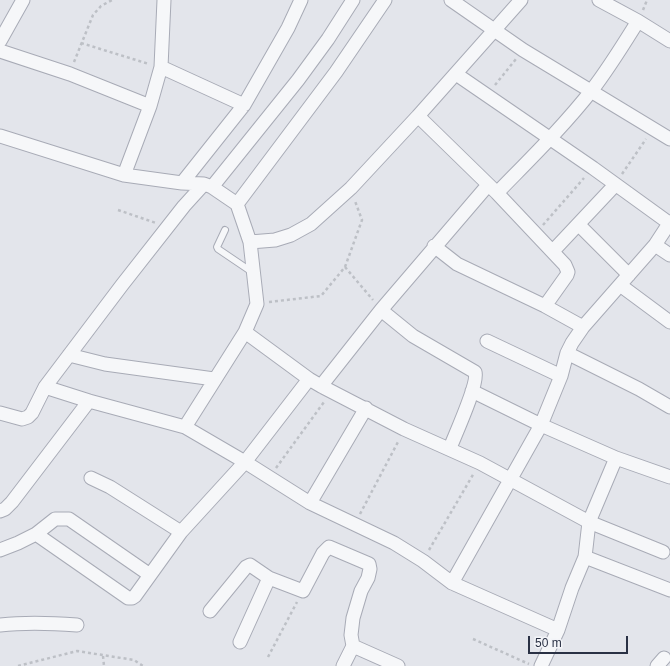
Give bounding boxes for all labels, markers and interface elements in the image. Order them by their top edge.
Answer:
scale bar [530,628,630,654]
text: 50 m [535,636,562,650]

